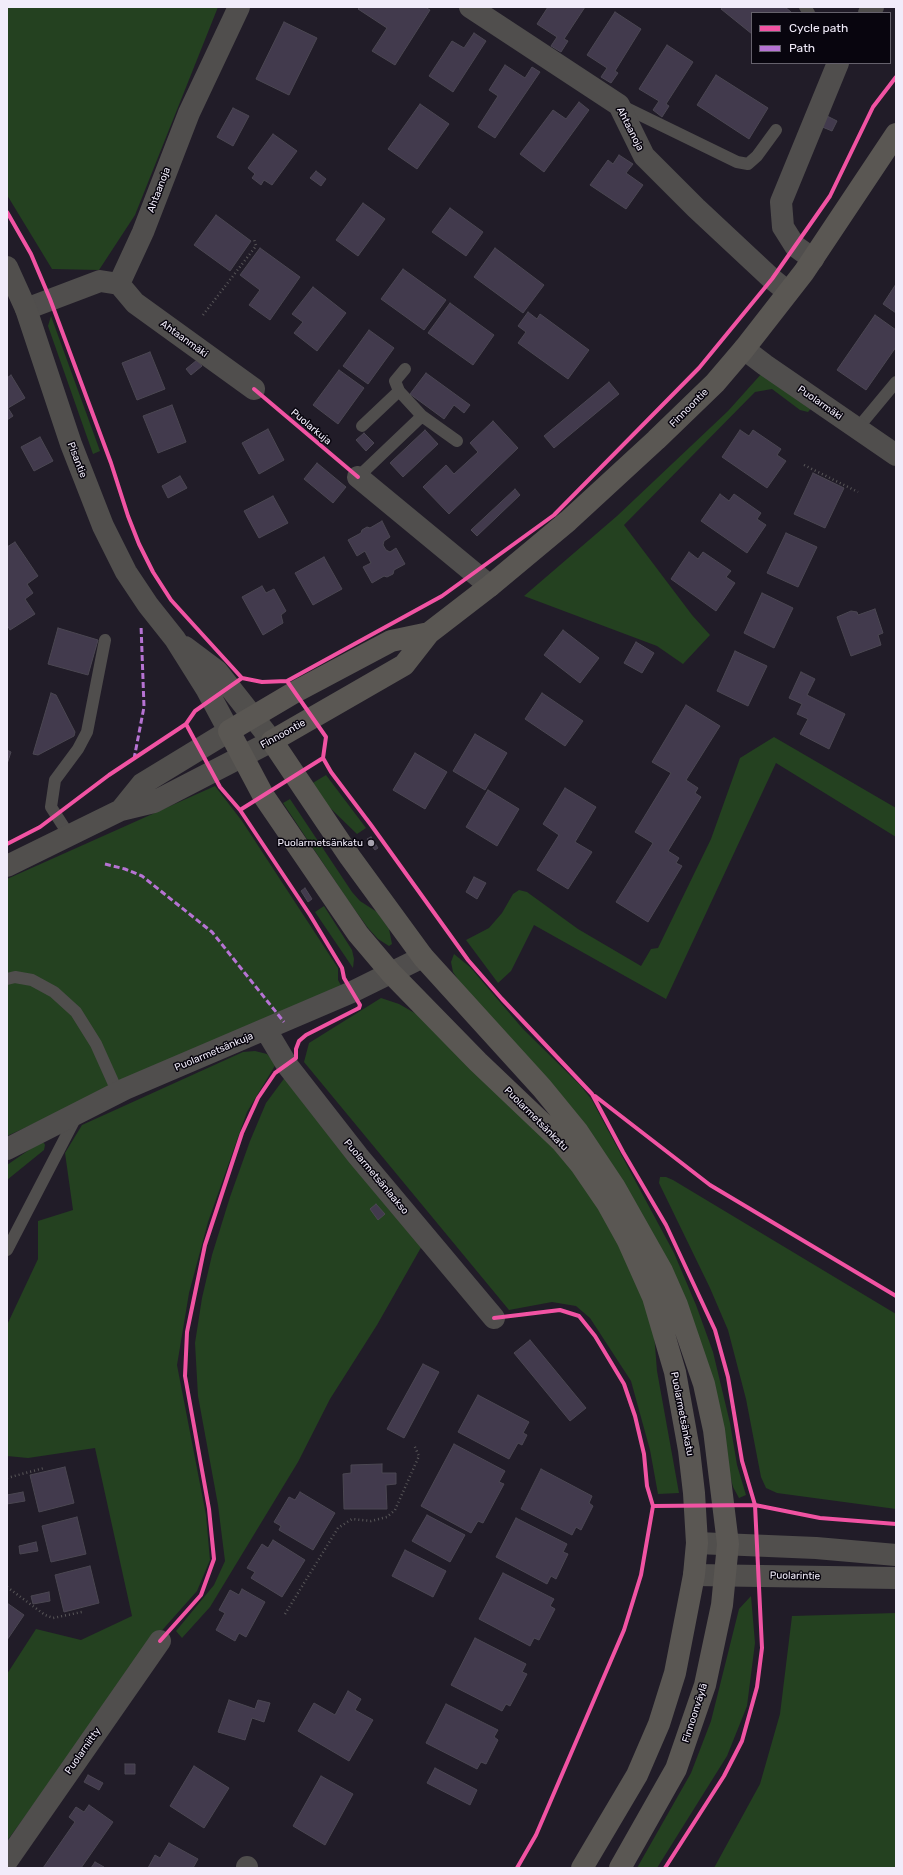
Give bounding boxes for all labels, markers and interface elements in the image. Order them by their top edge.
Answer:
legend [751,12,891,64]
text: Cycle path [789,21,848,35]
text: Path [789,41,815,55]
street label: Ahtaanoja [614,105,646,153]
street label: Ahtaanoja [145,166,173,214]
street label: Ahtaanmäki [158,318,210,360]
street label: Puolarmäki [795,383,845,423]
street label: Finnoontie [667,386,711,430]
street label: Puolarkuja [288,407,334,447]
street label: Pisantie [65,440,89,480]
street label: Finnoontie [258,717,308,751]
place label: Puolarmetsänkatu [278,837,363,849]
marker: Puolarmetsänkatu [366,838,376,848]
street label: Puolarmetsänkuja [173,1030,255,1074]
street label: Puolarmetsänkatu [502,1085,570,1153]
street label: Puolarmetsänlaakso [341,1137,411,1217]
street label: Puolarmetsänkatu [668,1371,696,1457]
street label: Puolarintie [770,1570,820,1582]
street label: Finnoonväylä [680,1682,710,1744]
street label: Puolarniitty [63,1725,103,1777]

